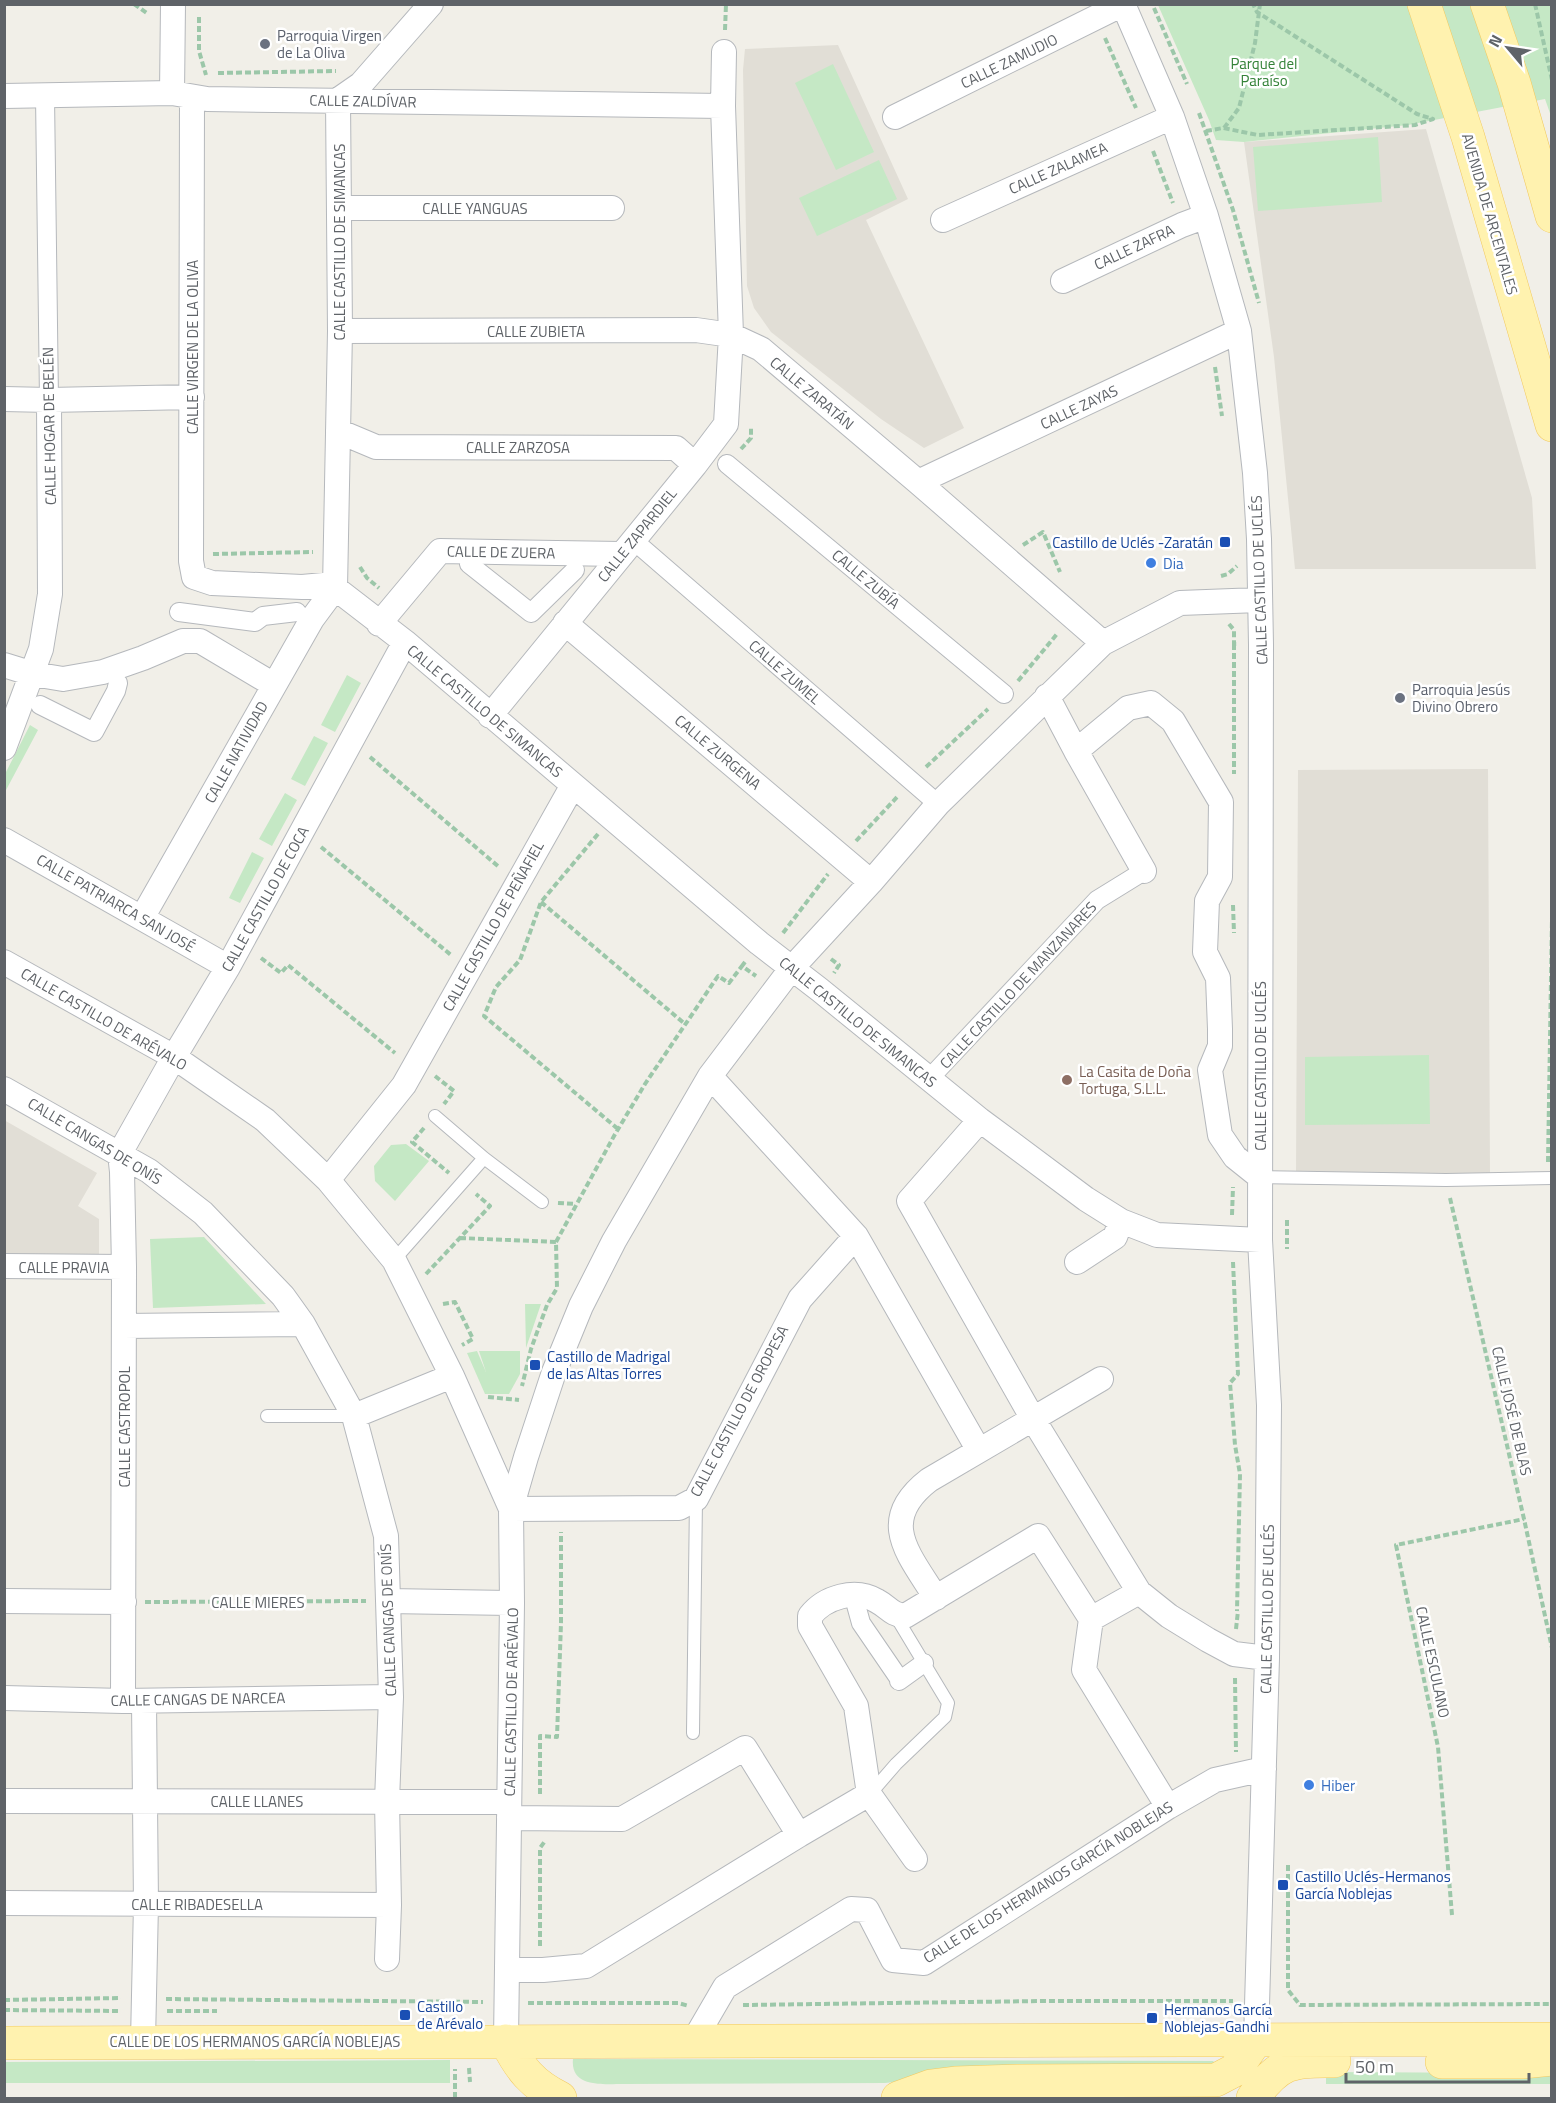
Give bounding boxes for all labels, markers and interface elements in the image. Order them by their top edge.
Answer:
north arrow [1478,18,1538,78]
place label: Parroquia Virgen de La Oliva [277,24,382,64]
street label: CALLE ZAMUDIO [957,27,1062,94]
text: N [1482,30,1508,51]
marker: Parroquia Virgen de La Oliva [258,37,272,51]
park label: Parque del Paraíso [1230,52,1298,92]
street label: CALLE ZALDÍVAR [309,89,417,113]
street label: AVENIDA DE ARCENTALES [1456,131,1524,297]
street label: CALLE ZALAMEA [1005,136,1111,200]
street label: CALLE CASTILLO DE SIMANCAS [328,144,351,340]
street label: CALLE YANGUAS [422,197,528,220]
street label: CALLE ZAFRA [1090,218,1178,276]
street label: CALLE VIRGEN DE LA OLIVA [181,260,204,434]
street label: CALLE ZUBIETA [487,320,585,343]
street label: CALLE HOGAR DE BELÉN [36,347,62,505]
street label: CALLE ZARATÁN [765,351,859,435]
street label: CALLE ZAYAS [1036,379,1122,435]
street label: CALLE ZARZOSA [466,436,570,459]
street label: CALLE ZAPARDIEL [592,483,682,587]
street label: CALLE CASTILLO DE UCLÉS [1245,495,1273,665]
place label: Castillo de Uclés -Zaratán [1052,531,1213,554]
marker: Castillo de Uclés -Zaratán [1218,535,1232,549]
street label: CALLE DE ZUERA [447,540,555,564]
street label: CALLE ZUBÍA [827,544,905,614]
place label: Dia [1163,552,1184,575]
marker: Dia [1144,556,1158,570]
street label: CALLE ZUMEL [744,634,826,710]
street label: CALLE CASTILLO DE SIMANCAS [402,639,568,783]
place label: Parroquia Jesús Divino Obrero [1412,678,1510,718]
marker: Parroquia Jesús Divino Obrero [1393,691,1407,705]
street label: CALLE NATIVIDAD [198,697,274,807]
street label: CALLE ZURGENA [670,709,766,795]
street label: CALLE CASTILLO DE COCA [215,822,315,976]
street label: CALLE CASTILLO DE PEÑAFIEL [436,837,550,1015]
street label: CALLE PATRIARCA SAN JOSÉ [32,848,200,958]
street label: CALLE CASTILLO DE MANZANARES [934,896,1102,1074]
street label: CALLE CASTILLO DE SIMANCAS [774,951,942,1093]
street label: CALLE CASTILLO DE ARÉVALO [16,962,192,1076]
street label: CALLE CASTILLO DE UCLÉS [1249,981,1272,1151]
place label: La Casita de Doña Tortuga, S.L.L. [1079,1060,1191,1100]
marker: La Casita de Doña Tortuga, S.L.L. [1060,1073,1074,1087]
street label: CALLE CANGAS DE ONÍS [24,1092,166,1190]
street label: CALLE PRAVIA [19,1256,110,1279]
street label: CALLE CASTILLO DE OROPESA [684,1321,794,1501]
street label: CALLE JOSÉ DE BLAS [1486,1344,1538,1478]
place label: Castillo de Madrigal de las Altas Torres [547,1345,670,1385]
marker: Castillo de Madrigal de las Altas Torres [528,1358,542,1372]
street label: CALLE CASTROPOL [113,1366,136,1488]
street label: CALLE CASTILLO DE UCLÉS [1254,1524,1280,1694]
street label: CALLE CANGAS DE ONÍS [374,1543,402,1697]
street label: CALLE MIERES [211,1591,305,1614]
street label: CALLE ESCULANO [1410,1604,1456,1720]
street label: CALLE CASTILLO DE ARÉVALO [498,1607,524,1797]
street label: CALLE CANGAS DE NARCEA [110,1686,286,1712]
place label: Hiber [1321,1774,1355,1797]
marker: Hiber [1302,1778,1316,1792]
street label: CALLE LLANES [211,1790,303,1813]
street label: CALLE DE LOS HERMANOS GARCÍA NOBLEJAS [919,1795,1177,1969]
place label: Castillo Uclés-Hermanos García Noblejas [1295,1865,1451,1905]
marker: Castillo Uclés-Hermanos García Noblejas [1276,1878,1290,1892]
street label: CALLE RIBADESELLA [131,1893,263,1916]
place label: Castillo de Arévalo [417,1995,483,2035]
place label: Hermanos García Noblejas-Gandhi [1164,1998,1273,2038]
marker: Castillo de Arévalo [398,2008,412,2022]
marker: Hermanos García Noblejas-Gandhi [1145,2011,1159,2025]
street label: CALLE DE LOS HERMANOS GARCÍA NOBLEJAS [110,2030,400,2053]
scale bar [1346,2046,1529,2084]
text: 50 m [1355,2053,1394,2080]

